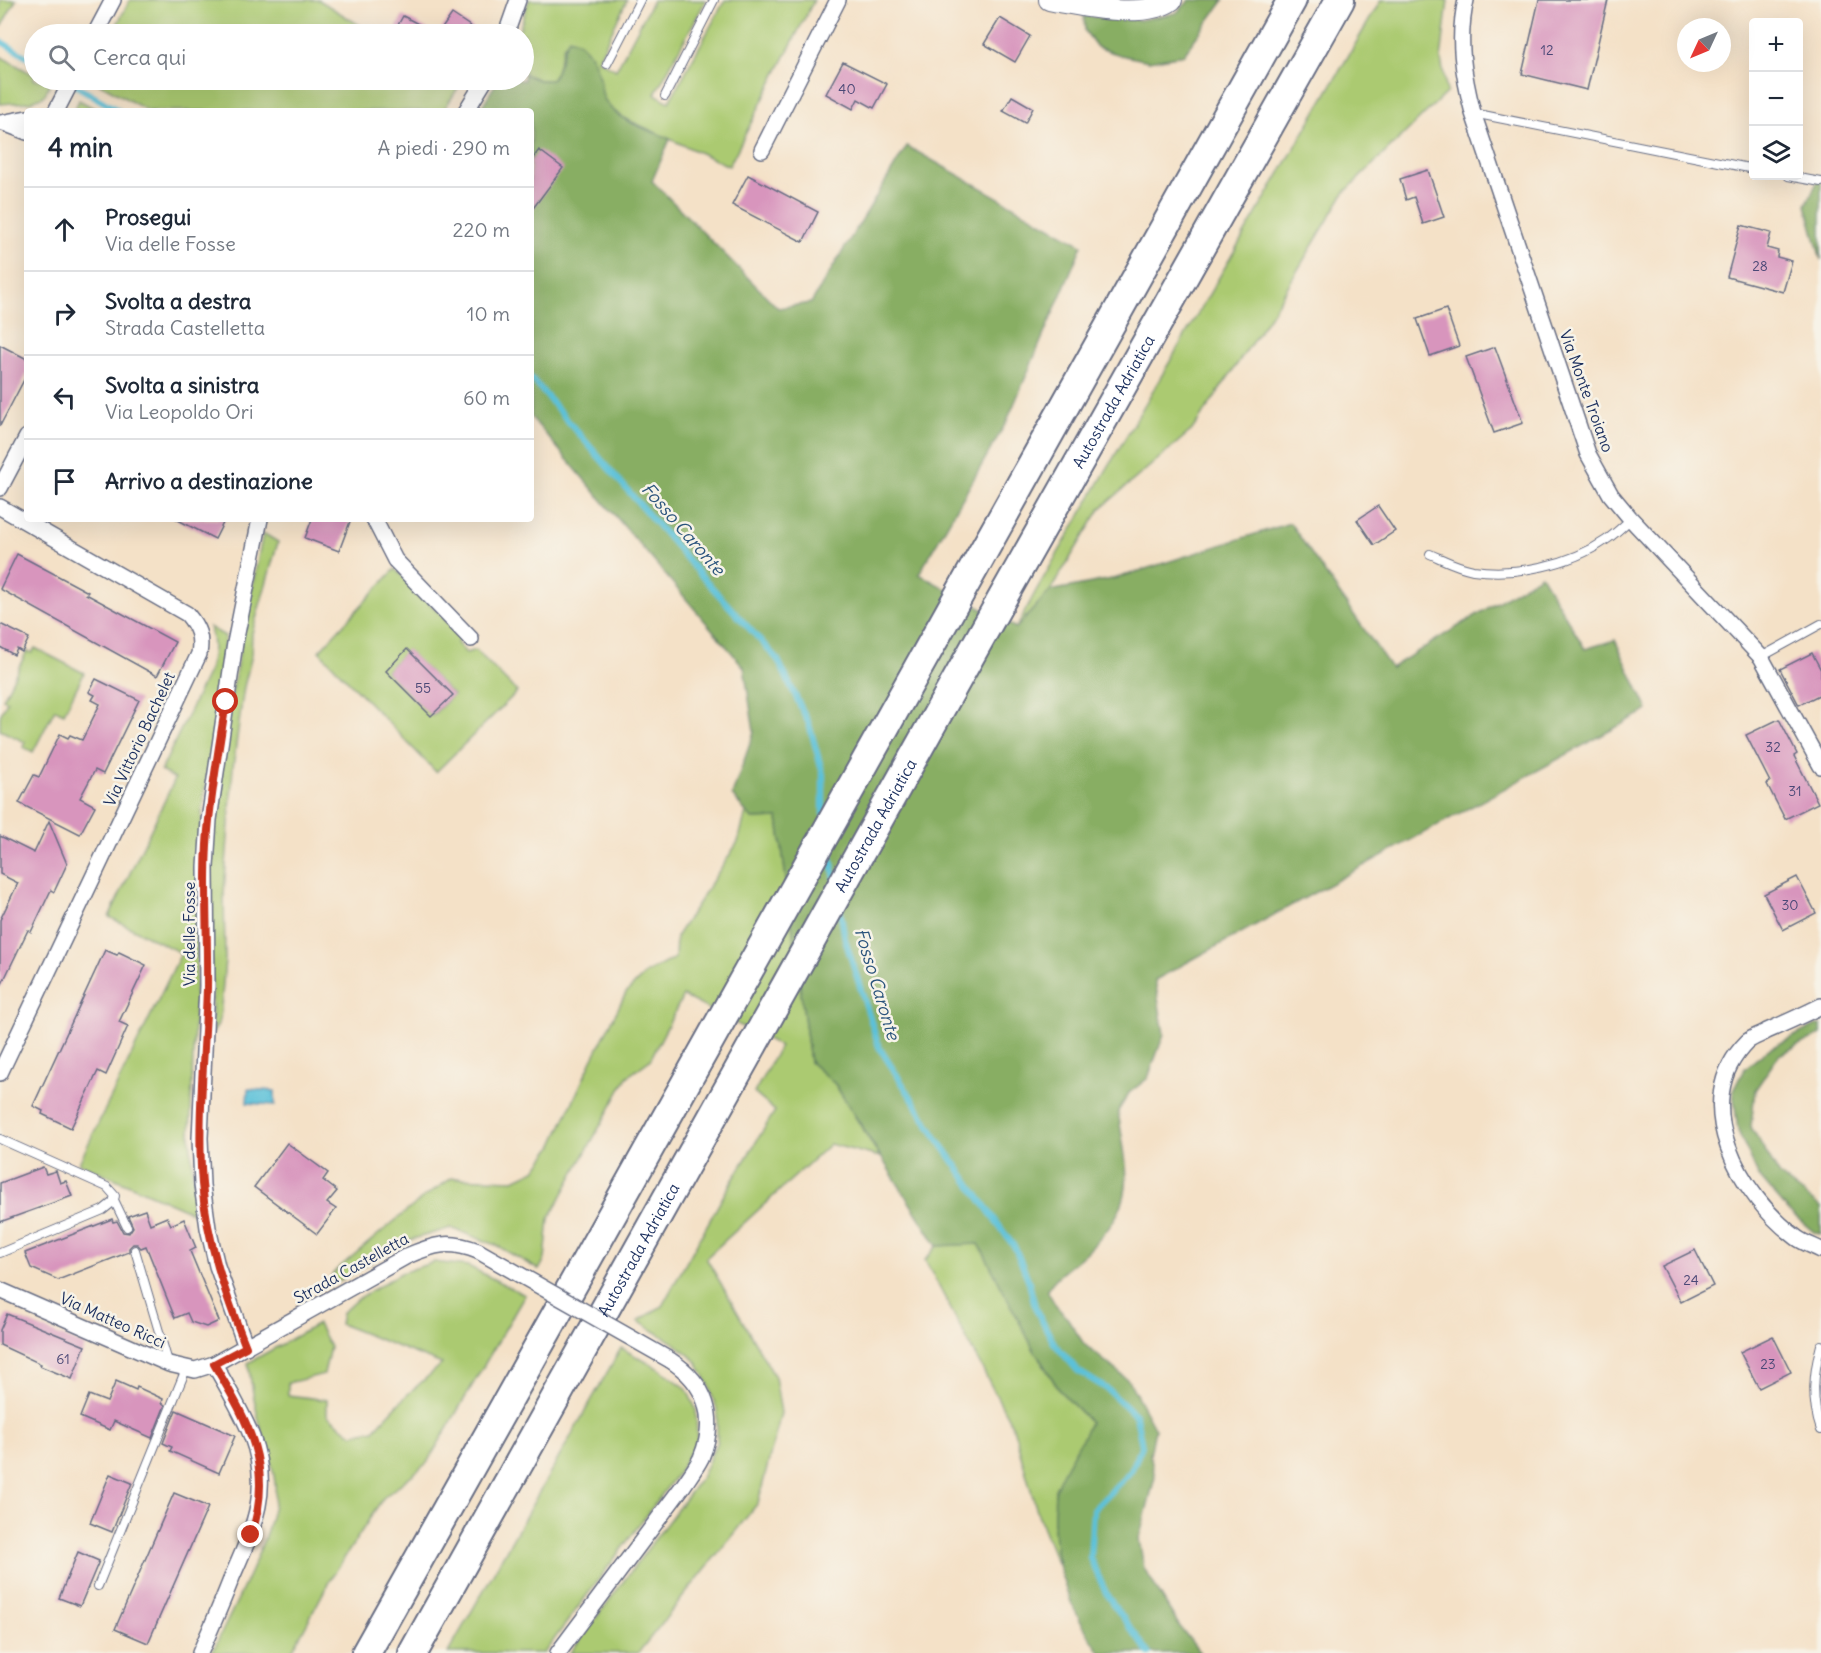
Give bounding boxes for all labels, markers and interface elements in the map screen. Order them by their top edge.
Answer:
north arrow [1677,18,1731,72]
map controls [1749,18,1803,180]
button: + [1749,18,1803,72]
search box [24,24,534,90]
icon: search [45,41,78,74]
house number: 12 [1540,41,1554,59]
text: Cerca qui [93,43,186,71]
button: − [1749,72,1803,126]
house number: 40 [838,80,856,98]
button: layers [1749,126,1803,180]
text: 4 min [48,131,113,164]
text: A piedi · 290 m [378,135,510,160]
text: Prosegui [105,203,191,231]
icon: ahead [48,213,81,246]
text: 220 m [453,217,510,242]
text: Via delle Fosse [105,231,236,256]
house number: 28 [1752,257,1768,275]
text: Svolta a destra [105,287,251,315]
icon: right [48,297,81,330]
text: 10 m [467,301,510,326]
text: Strada Castelletta [105,315,265,340]
street label: Via Monte Troiano [1556,327,1618,455]
street label: Autostrada Adriatica [1068,332,1159,472]
text: Svolta a sinistra [105,371,259,399]
icon: left [48,381,81,414]
text: 60 m [463,385,510,410]
text: Via Leopoldo Ori [105,399,253,424]
icon: arrive [48,465,81,498]
text: Arrivo a destinazione [105,467,313,495]
water label: Fosso Caronte [637,478,731,581]
street label: Via Vittorio Bachelet [99,668,179,809]
house number: 55 [415,679,431,697]
route start [212,688,238,714]
house number: 32 [1765,738,1781,756]
street label: Autostrada Adriatica [830,755,921,896]
house number: 31 [1788,782,1802,800]
street label: Via delle Fosse [179,882,199,986]
house number: 30 [1781,896,1799,914]
water label: Fosso Caronte [850,925,906,1044]
street label: Autostrada Adriatica [593,1179,684,1320]
street label: Strada Castelletta [290,1228,412,1308]
house number: 24 [1683,1271,1699,1289]
street label: Via Matteo Ricci [57,1288,169,1352]
house number: 61 [56,1350,70,1368]
house number: 23 [1760,1355,1776,1373]
route end [237,1521,263,1547]

